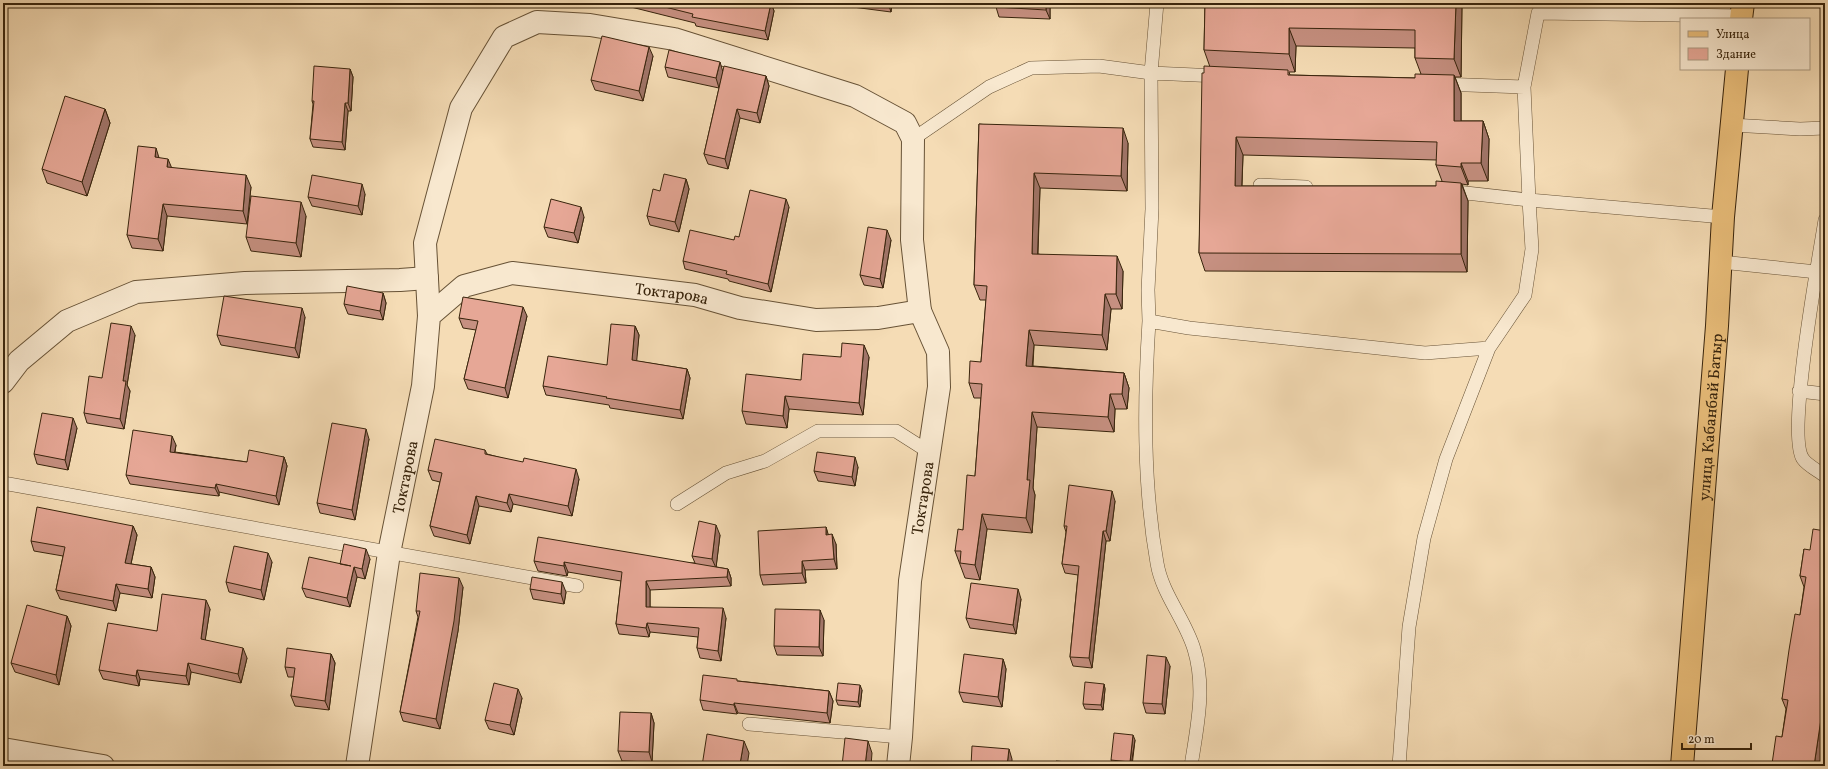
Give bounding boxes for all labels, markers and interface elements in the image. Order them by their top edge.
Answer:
legend [1680,18,1810,70]
text: Улица [1716,27,1749,43]
text: Здание [1716,47,1756,63]
street label: Токтарова [633,279,711,311]
street label: улица Кабанбай Батыр [1694,333,1729,502]
street label: Токтарова [388,439,425,516]
street label: Токтарова [907,460,941,537]
scale bar [1682,725,1751,751]
text: 20 m [1688,732,1715,748]

